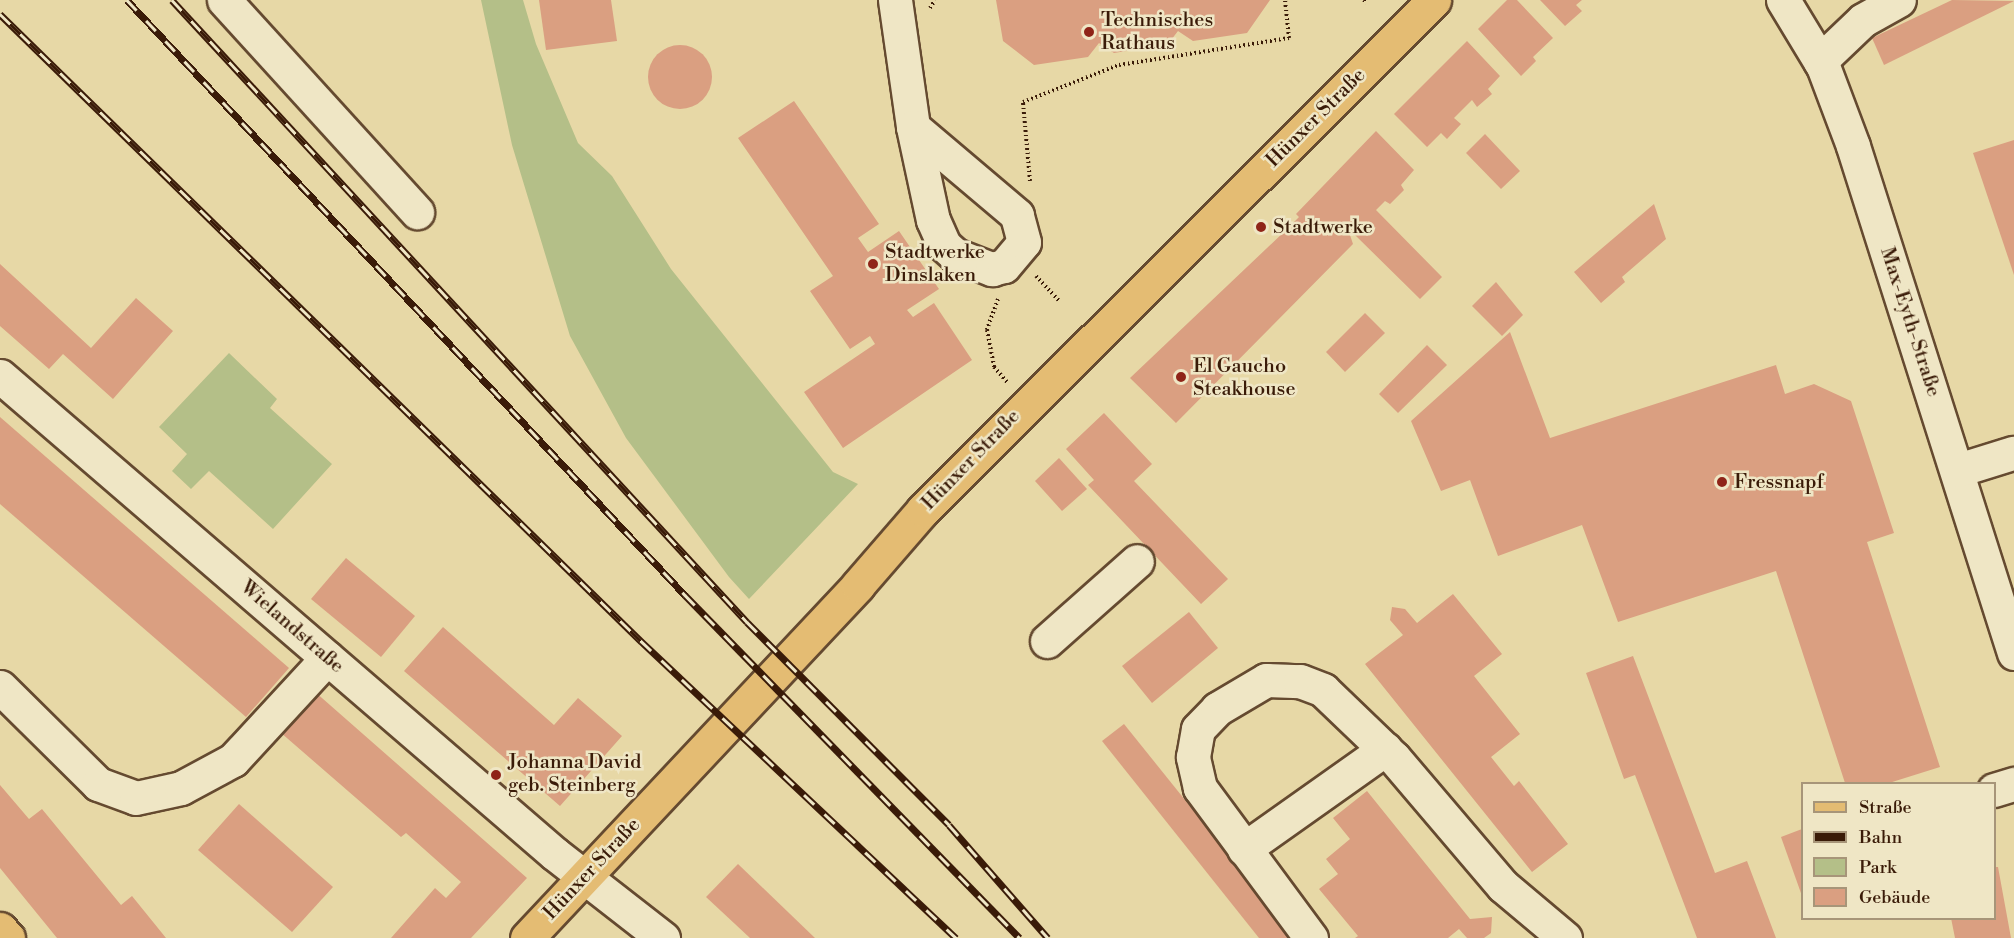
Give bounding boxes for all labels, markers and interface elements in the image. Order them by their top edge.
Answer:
place label: Technisches Rathaus [1101,8,1213,55]
marker: Technisches Rathaus [1082,25,1096,39]
street label: Hünxer Straße [1261,63,1371,173]
place label: Stadtwerke [1273,215,1373,239]
marker: Stadtwerke [1254,220,1268,234]
place label: Stadtwerke Dinslaken [885,240,985,287]
street label: Max-Eyth-Straße [1875,244,1945,400]
marker: Stadtwerke Dinslaken [866,257,880,271]
place label: El Gaucho Steakhouse [1193,354,1295,401]
marker: El Gaucho Steakhouse [1174,370,1188,384]
street label: Hünxer Straße [917,405,1025,515]
place label: Fressnapf [1734,470,1824,494]
marker: Fressnapf [1715,475,1729,489]
street label: Wielandstraße [235,575,349,679]
place label: Johanna David geb. Steinberg [508,751,641,798]
marker: Johanna David geb. Steinberg [489,768,503,782]
legend [1801,782,1996,920]
text: Straße [1859,796,1912,819]
street label: Hünxer Straße [539,813,645,925]
text: Bahn [1859,826,1902,849]
text: Park [1859,856,1896,879]
text: Gebäude [1859,886,1930,909]

